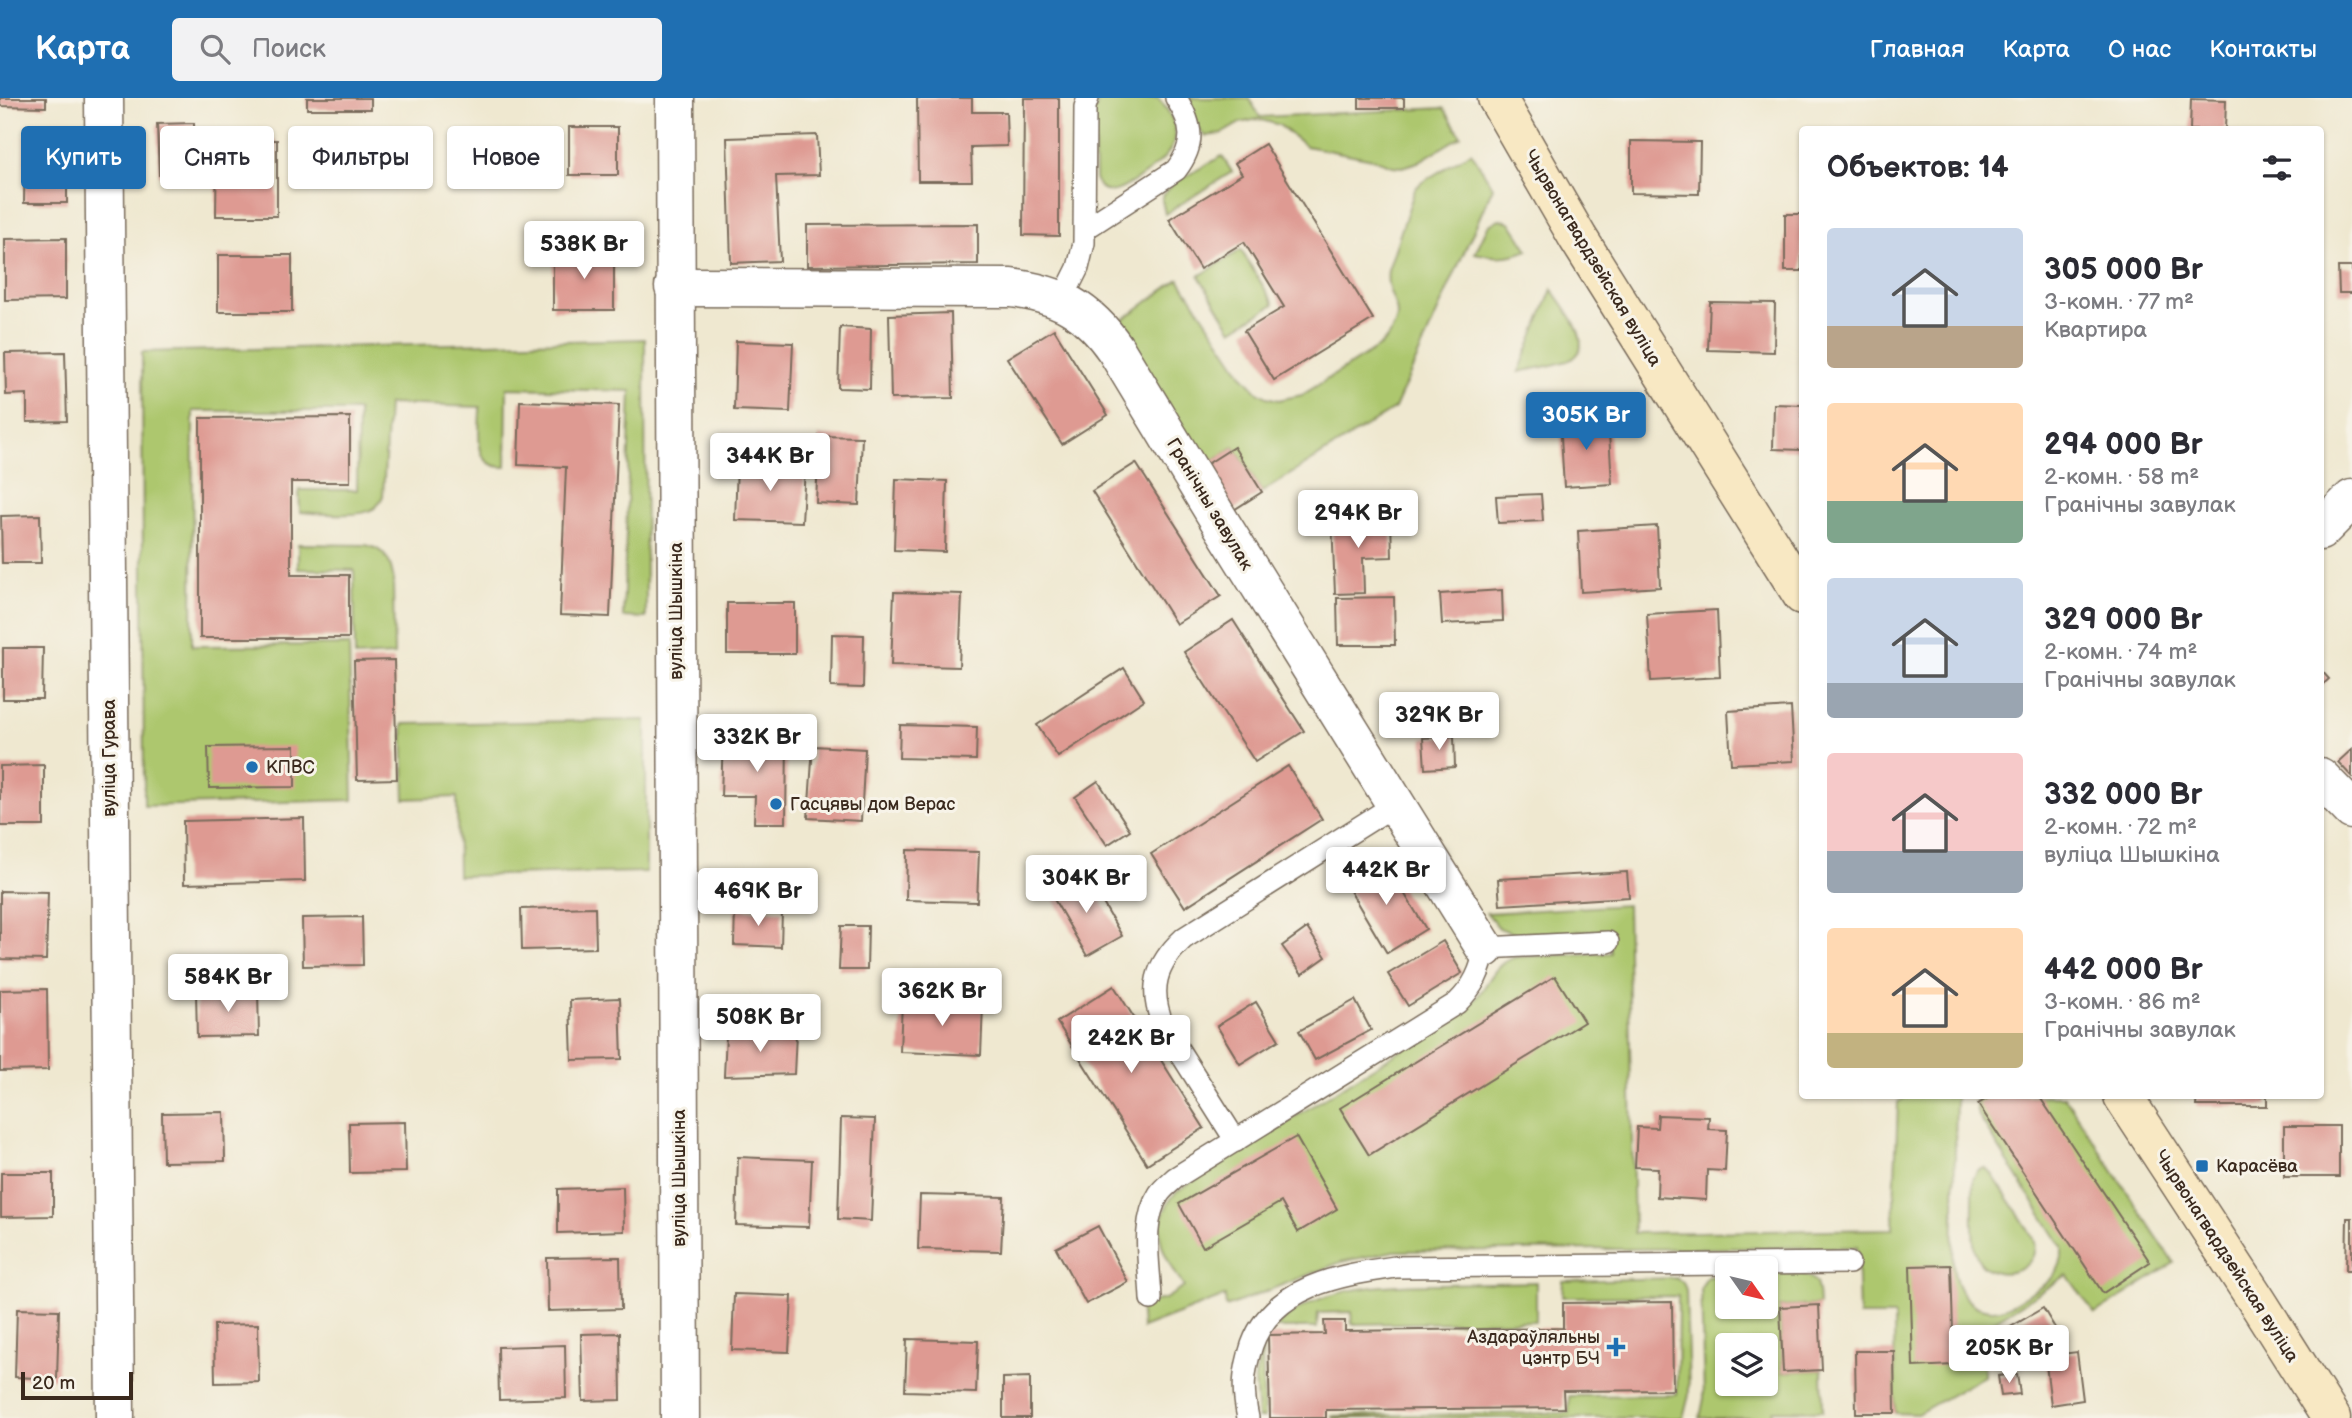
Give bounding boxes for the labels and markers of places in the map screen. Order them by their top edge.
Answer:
pin: 538K Br [519,222,649,281]
pin: 305K Br [1521,392,1651,452]
pin: 344K Br [705,434,835,493]
pin: 294K Br [1293,490,1423,550]
pin: 329K Br [1374,692,1504,752]
pin: 332K Br [692,714,822,774]
place label: КПВС [266,757,315,778]
marker: КПВС [244,759,260,775]
place label: Гасцявы дом Верас [790,794,956,815]
marker: Гасцявы дом Верас [768,796,784,812]
pin: 442K Br [1321,848,1451,907]
pin: 304K Br [1021,856,1151,915]
pin: 469K Br [693,868,823,928]
pin: 584K Br [163,954,293,1014]
pin: 362K Br [877,968,1007,1028]
pin: 508K Br [695,995,825,1054]
pin: 242K Br [1066,1016,1196,1075]
place label: Карасёва [2216,1156,2298,1177]
marker: Карасёва [2194,1158,2210,1174]
pin: 205K Br [1944,1326,2074,1385]
place label: Аздараўляльны цэнтр БЧ [1466,1327,1600,1369]
marker: Аздараўляльны цэнтр БЧ [1606,1337,1626,1357]

